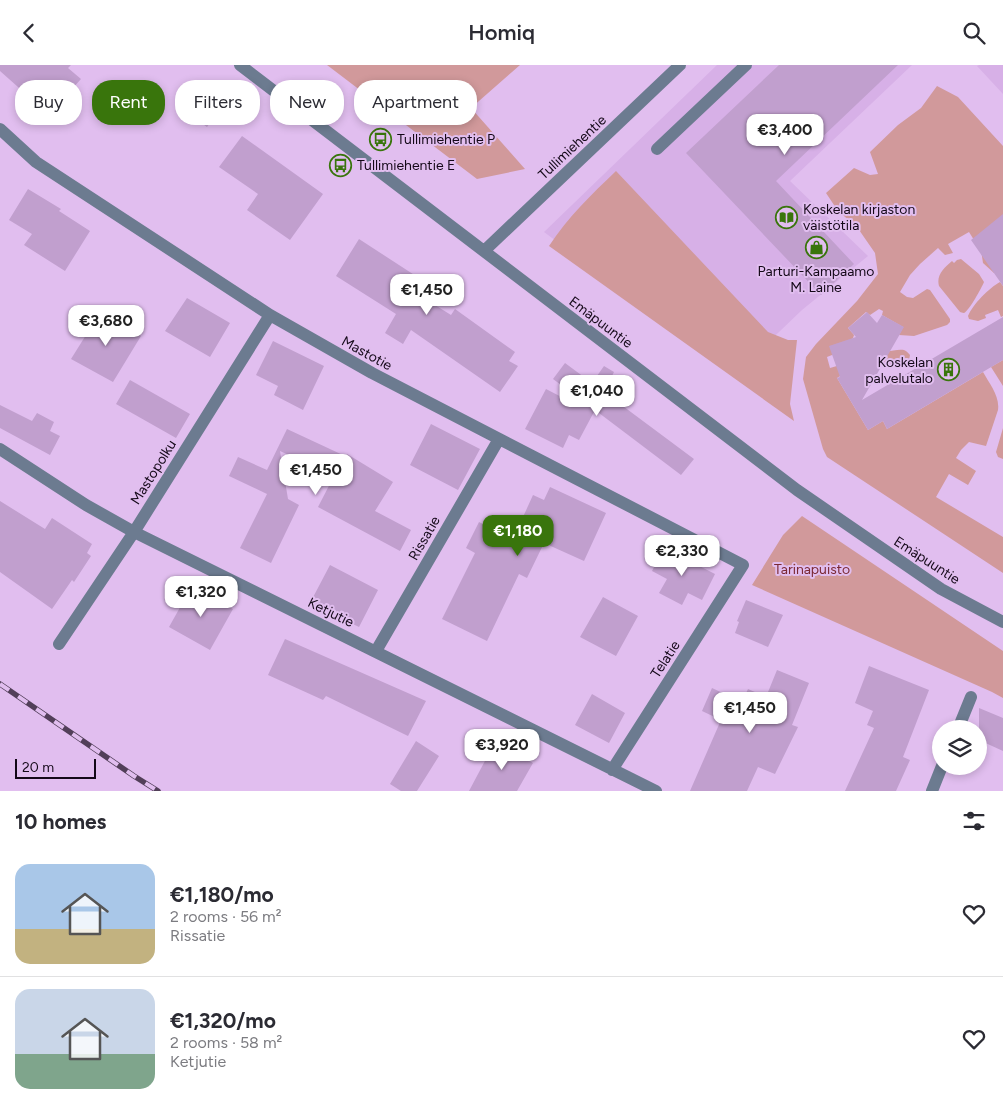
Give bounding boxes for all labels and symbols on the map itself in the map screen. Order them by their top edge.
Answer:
street label: Tullimiehentie [535,111,610,183]
pin: €3,400 [744,113,826,156]
bus stop icon: Tullimiehentie P [369,127,393,151]
place label: Tullimiehentie P [397,131,495,148]
bus stop icon: Tullimiehentie E [329,153,353,177]
place label: Tullimiehentie E [357,157,455,174]
place label: Koskelan kirjaston väistötila [803,201,915,234]
library icon: Koskelan kirjaston väistötila [775,205,799,229]
shop icon: Parturi-Kampaamo M. Laine [804,236,828,260]
place label: Parturi-Kampaamo M. Laine [758,263,874,296]
pin: €1,450 [386,273,468,316]
street label: Emäpuuntie [566,293,636,352]
pin: €3,680 [65,305,147,347]
street label: Mastotie [339,333,395,374]
place label: Koskelan palvelutalo [865,354,933,387]
building icon: Koskelan palvelutalo [937,358,961,382]
pin: €1,040 [556,375,638,417]
street label: Mastopolku [127,437,180,508]
pin: €1,450 [275,453,357,496]
street label: Rissatie [405,513,444,563]
pin: €1,180 [477,515,559,557]
street label: Emäpuuntie [891,533,963,588]
pin: €2,330 [641,535,723,577]
park label: Tarinapuisto [774,561,850,578]
pin: €1,320 [160,575,242,618]
street label: Ketjutie [305,594,357,631]
street label: Telatie [647,637,684,681]
pin: €1,450 [709,691,791,734]
pin: €3,920 [461,729,543,771]
scale bar [15,756,96,779]

